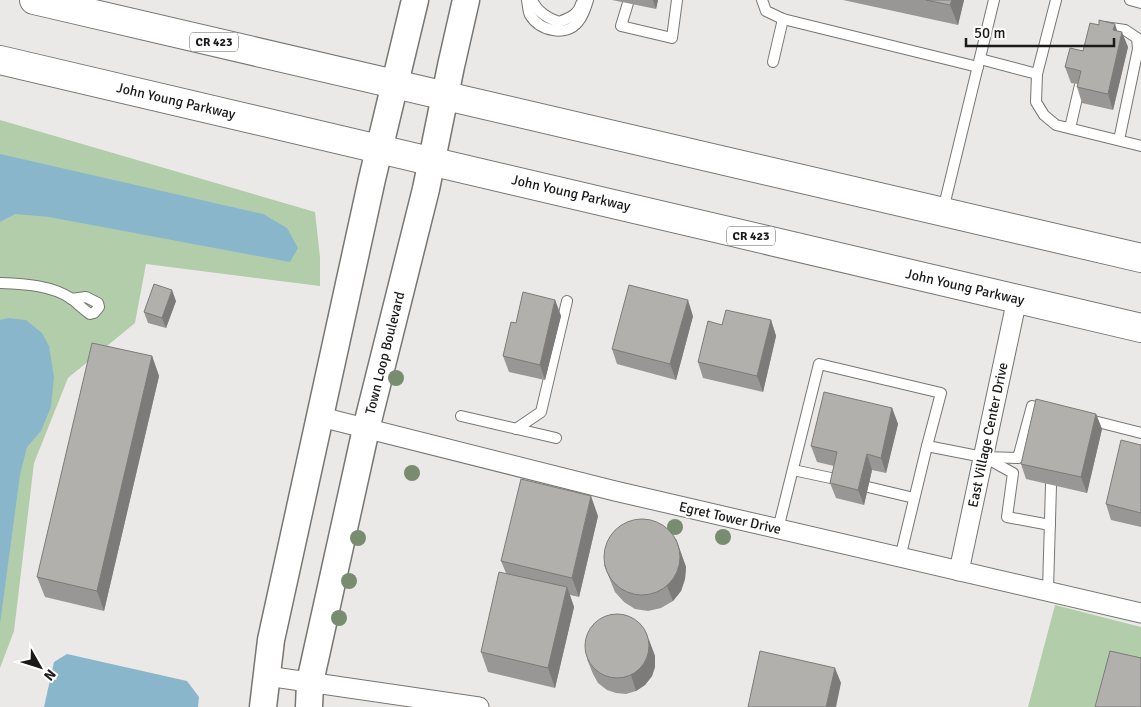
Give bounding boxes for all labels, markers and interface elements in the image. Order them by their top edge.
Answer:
scale bar [966,15,1114,47]
text: 50 m [974,24,1005,42]
road number: CR 423 [190,32,238,52]
street label: John Young Parkway [115,79,238,123]
street label: John Young Parkway [510,171,633,215]
road number: CR 423 [727,227,775,246]
street label: John Young Parkway [904,265,1027,309]
street label: Town Loop Boulevard [362,290,408,416]
street label: East Village Center Drive [964,361,1012,509]
street label: Egret Tower Drive [677,498,783,538]
north arrow [15,642,65,692]
text: N [40,666,59,684]

